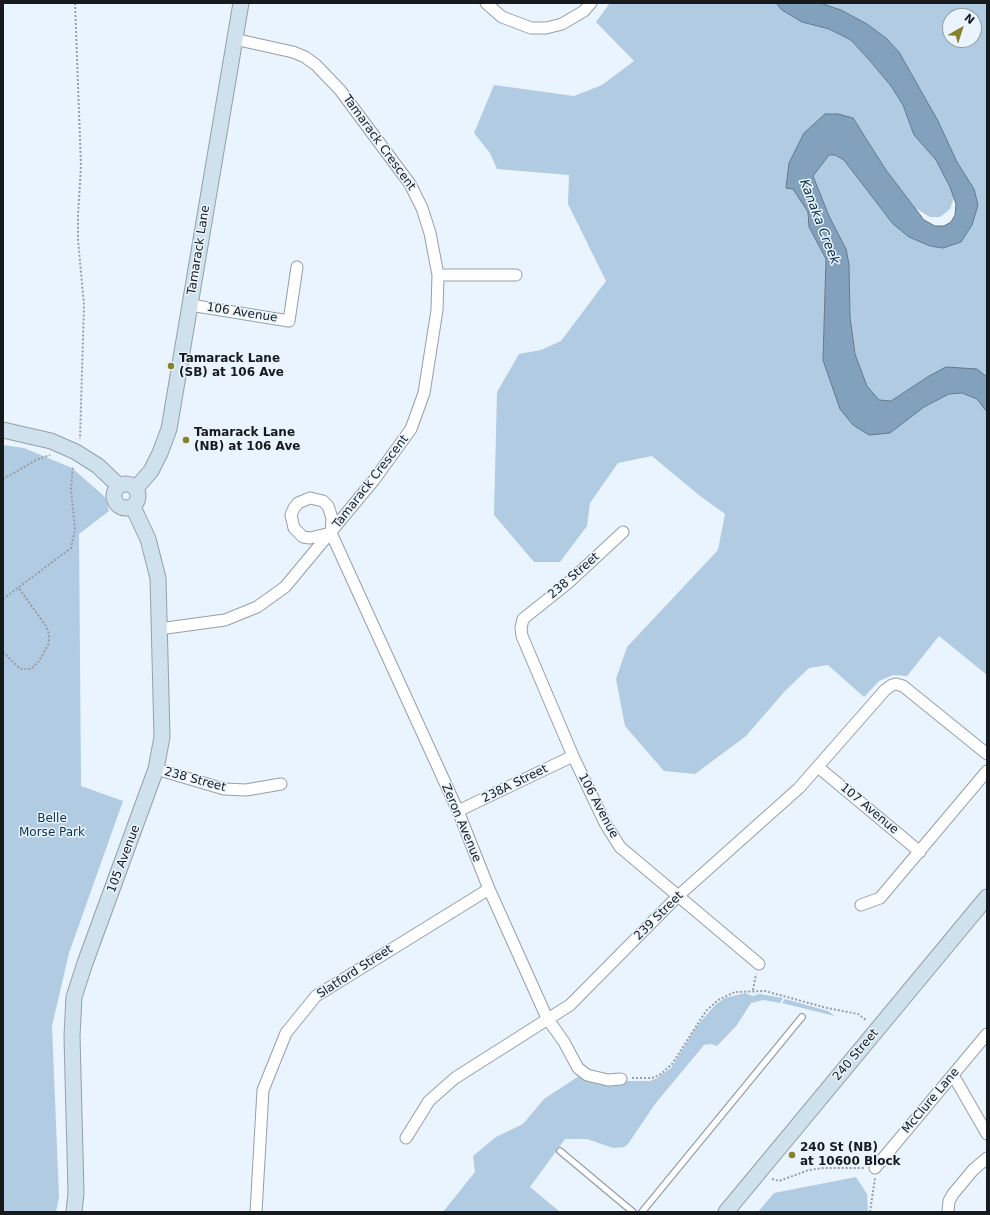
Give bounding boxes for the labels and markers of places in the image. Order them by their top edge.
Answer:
place label: Tamarack Lane (SB) at 106 Ave [179,352,284,380]
marker: Tamarack Lane (SB) at 106 Ave [166,361,176,371]
place label: Tamarack Lane (NB) at 106 Ave [194,426,300,454]
marker: Tamarack Lane (NB) at 106 Ave [181,435,191,445]
place label: 240 St (NB) at 10600 Block [800,1141,901,1169]
marker: 240 St (NB) at 10600 Block [787,1150,797,1160]

